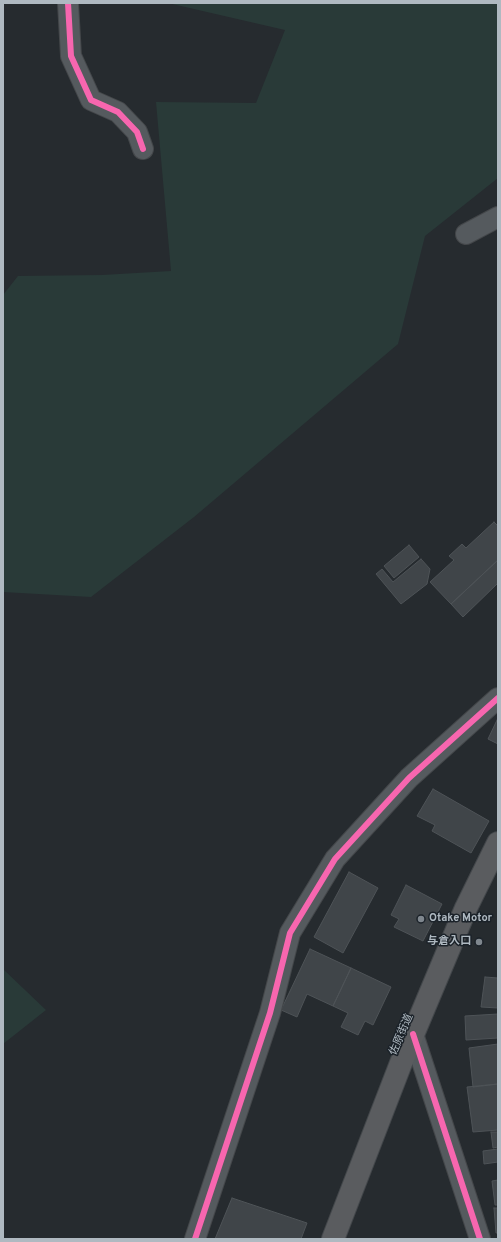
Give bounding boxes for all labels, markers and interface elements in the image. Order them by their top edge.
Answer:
place label: Otake Motor [429,912,492,926]
marker: Otake Motor [416,914,426,924]
place label: 与倉入口 [427,935,471,949]
marker: 与倉入口 [474,937,484,947]
street label: 佐原街道 [387,1012,417,1058]

